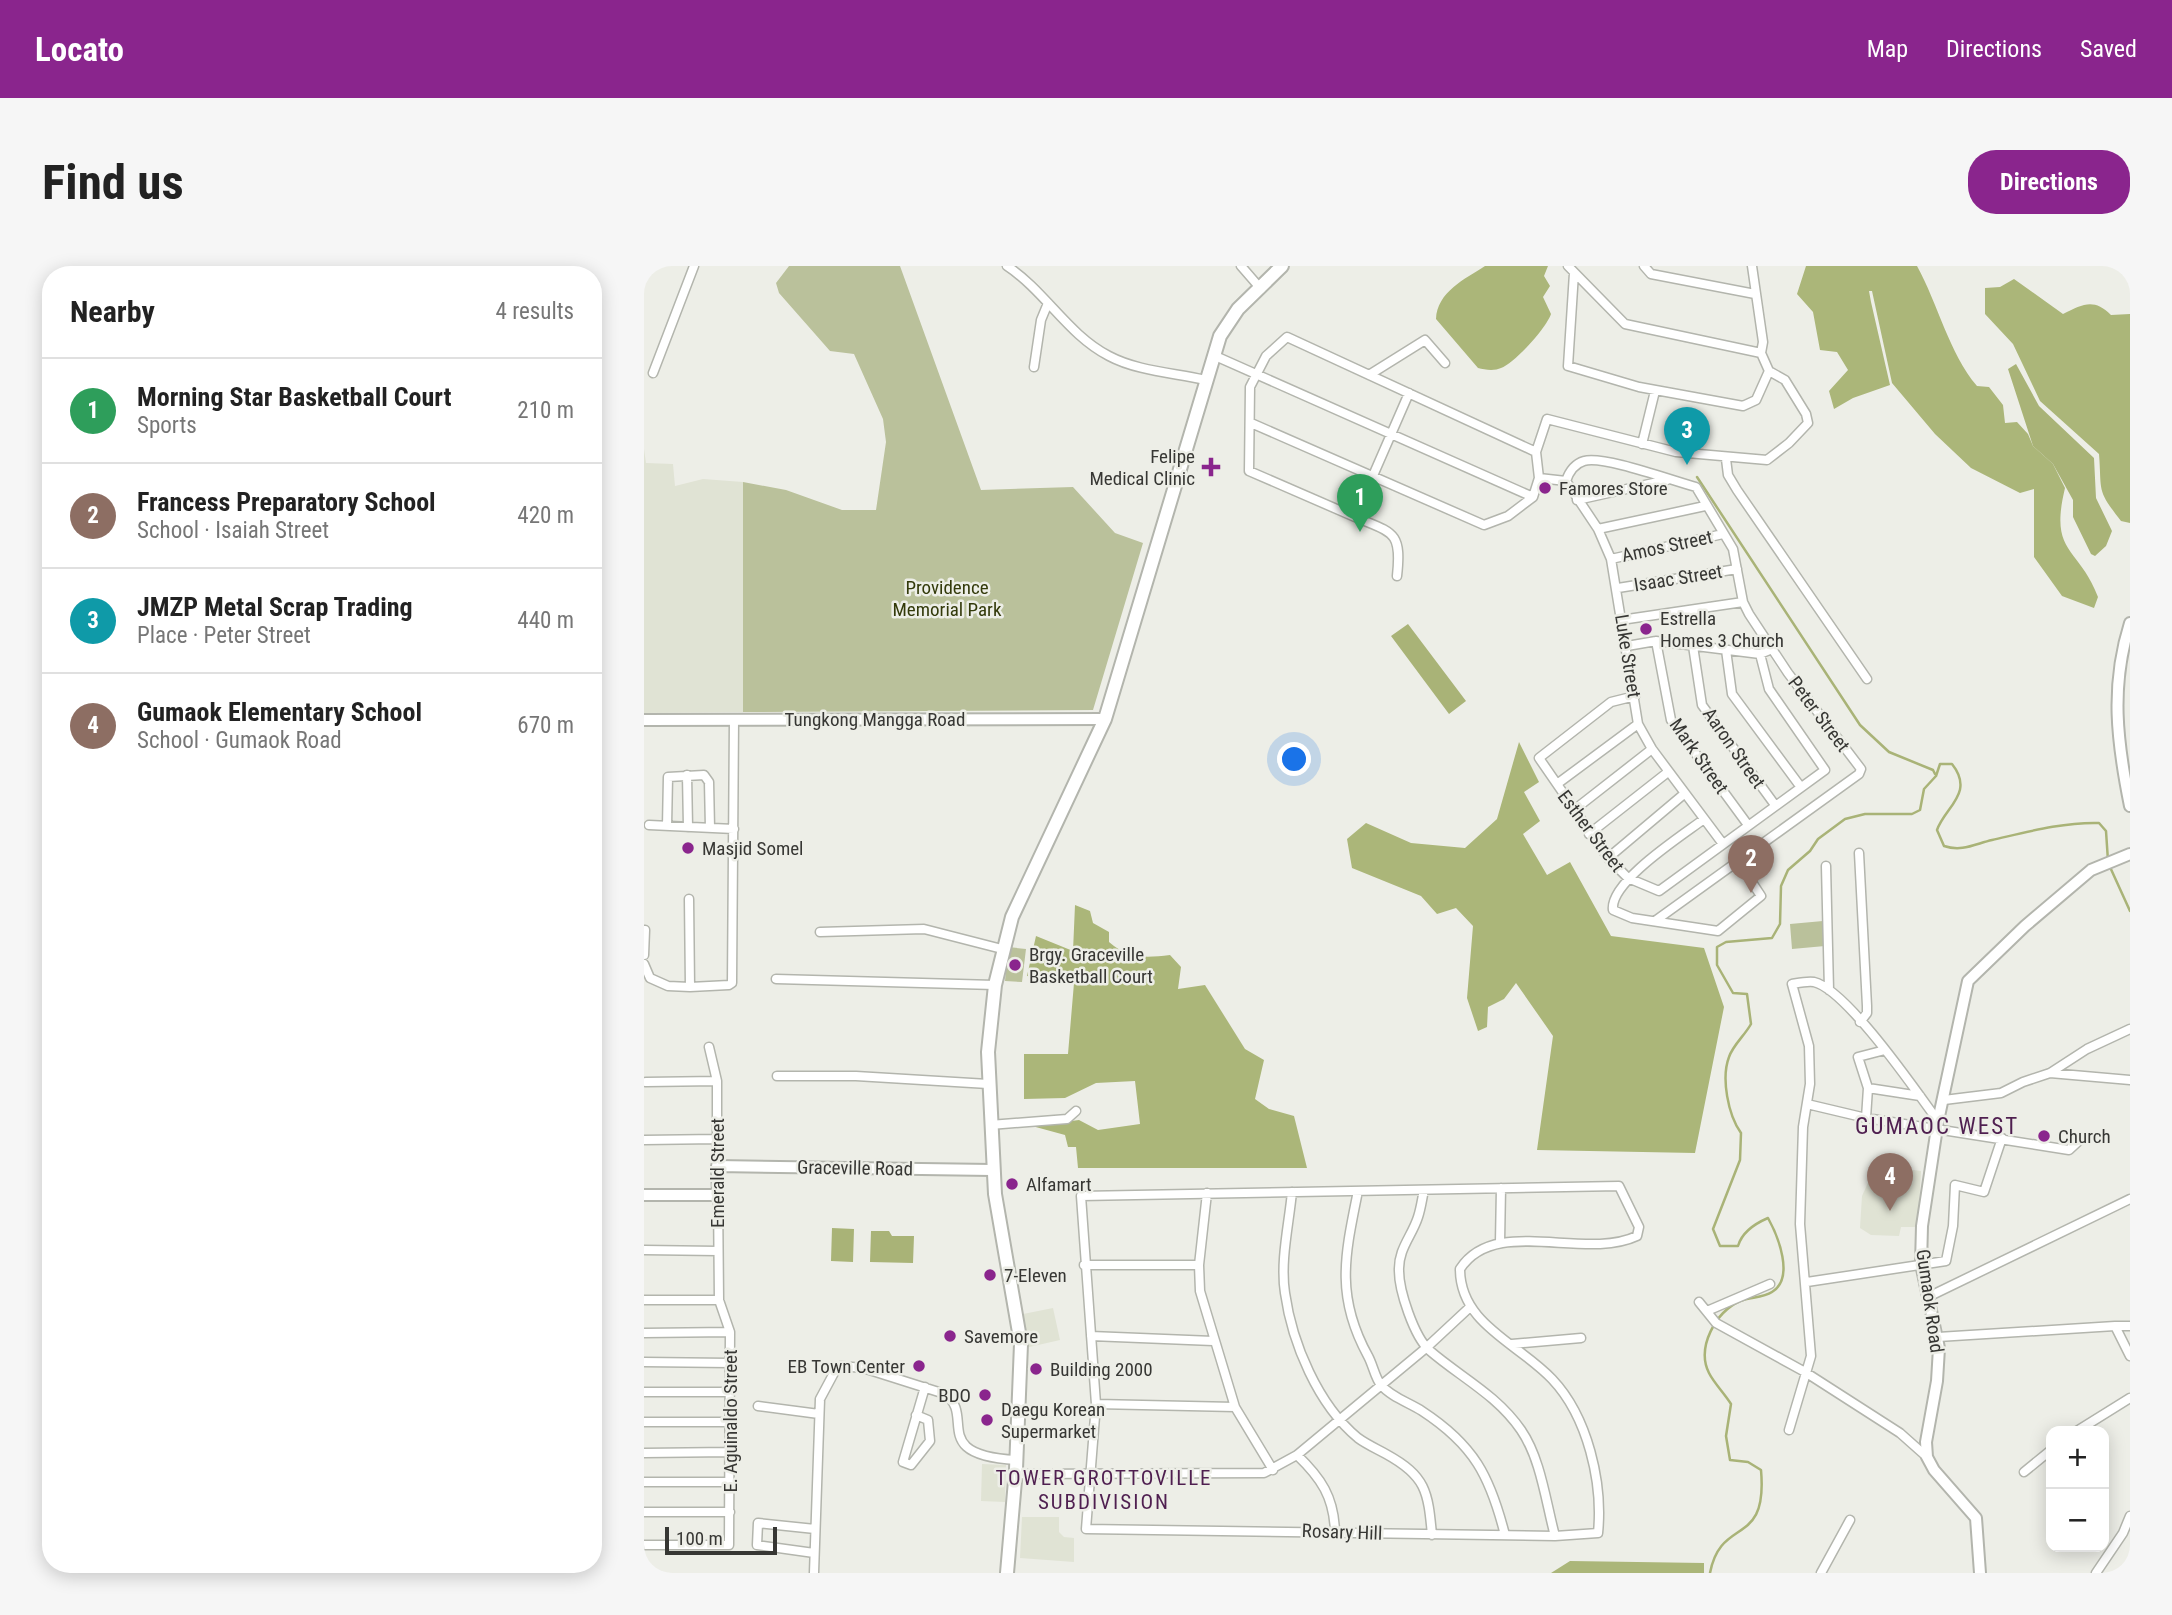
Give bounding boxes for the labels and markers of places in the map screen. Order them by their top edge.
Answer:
pin: 3 [1664,407,1710,465]
place label: Felipe Medical Clinic [1090,445,1195,490]
marker: Felipe Medical Clinic [1201,457,1221,477]
pin: 1 [1337,474,1383,532]
place label: Famores Store [1559,477,1668,500]
marker: Famores Store [1537,480,1553,496]
place label: Estrella Homes 3 Church [1660,607,1784,652]
marker: Estrella Homes 3 Church [1638,621,1654,637]
pin: 2 [1728,835,1774,893]
place label: Masjid Somel [702,837,804,860]
marker: Masjid Somel [680,840,696,856]
place label: Brgy. Graceville Basketball Court [1029,943,1153,988]
marker: Brgy. Graceville Basketball Court [1007,957,1023,973]
place label: Church [2058,1125,2111,1148]
marker: Church [2036,1128,2052,1144]
pin: 4 [1867,1153,1913,1211]
place label: Alfamart [1026,1173,1092,1196]
marker: Alfamart [1004,1176,1020,1192]
place label: 7-Eleven [1004,1264,1067,1287]
marker: 7-Eleven [982,1267,998,1283]
place label: Savemore [964,1325,1038,1348]
marker: Savemore [942,1328,958,1344]
place label: EB Town Center [788,1355,905,1378]
marker: EB Town Center [911,1358,927,1374]
place label: Building 2000 [1050,1358,1153,1381]
marker: Building 2000 [1028,1361,1044,1377]
place label: BDO [938,1384,971,1407]
marker: BDO [977,1387,993,1403]
place label: Daegu Korean Supermarket [1001,1398,1105,1443]
marker: Daegu Korean Supermarket [979,1412,995,1428]

